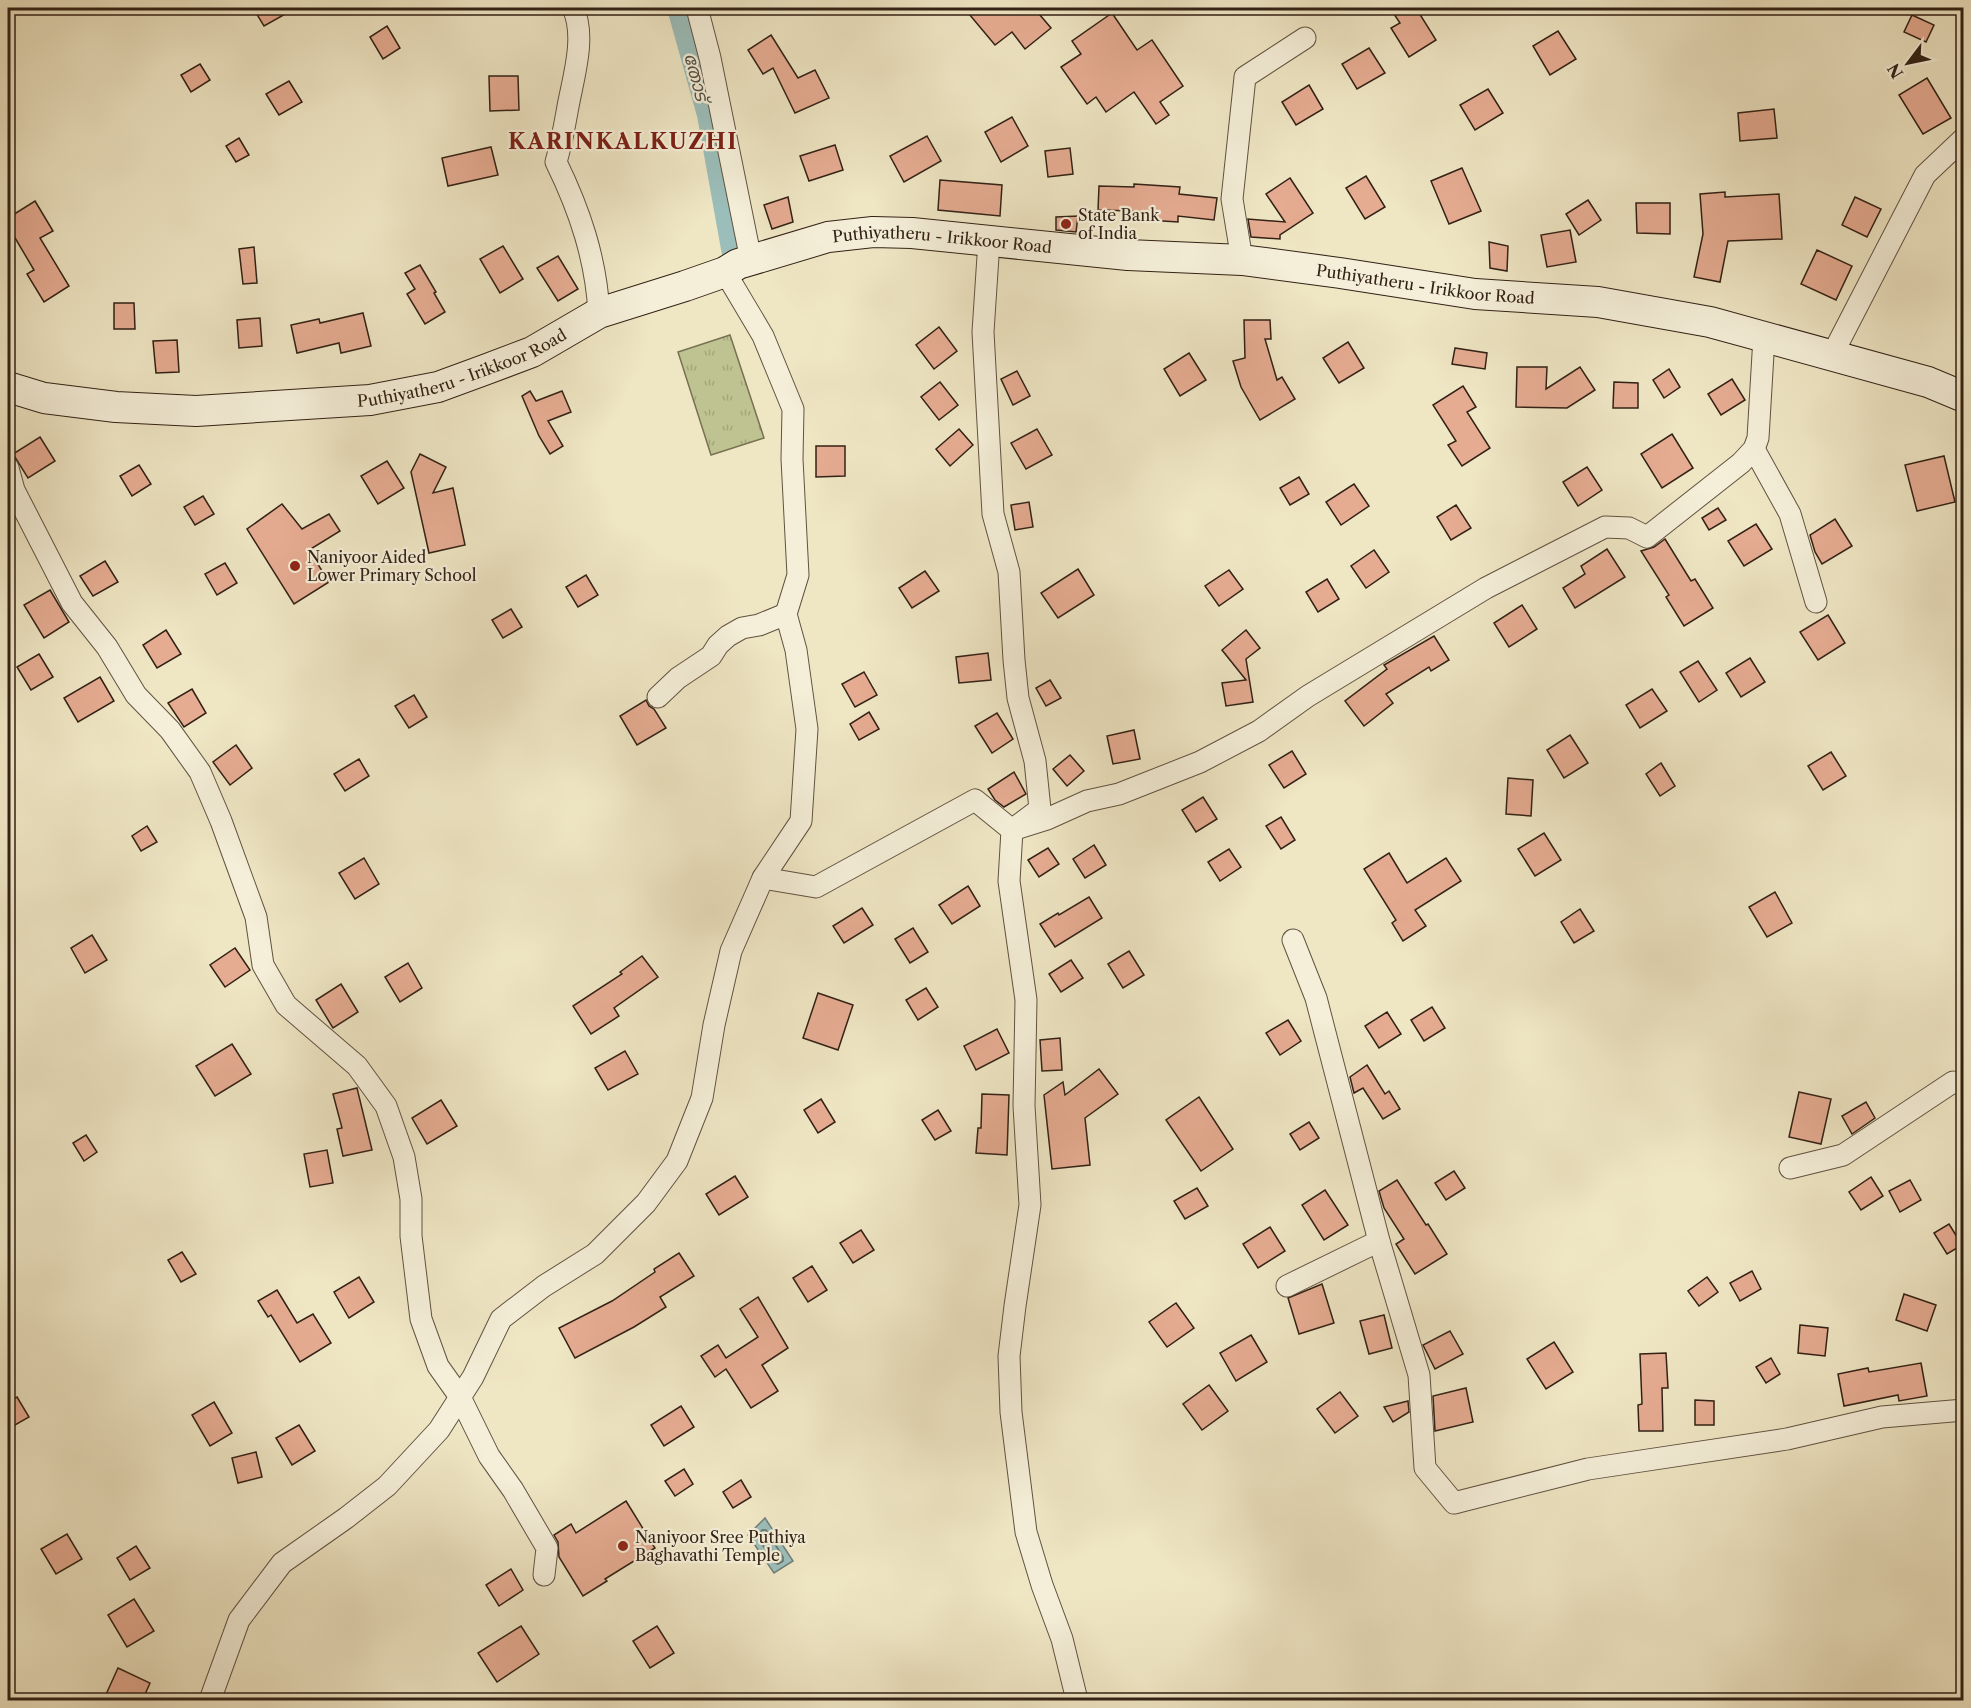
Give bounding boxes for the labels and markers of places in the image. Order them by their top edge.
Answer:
place label: State Bank of India [1078,205,1160,243]
marker: State Bank of India [1059,217,1073,231]
place label: Naniyoor Aided Lower Primary School [307,547,477,585]
marker: Naniyoor Aided Lower Primary School [288,559,302,573]
place label: Naniyoor Sree Puthiya Baghavathi Temple [635,1527,806,1565]
marker: Naniyoor Sree Puthiya Baghavathi Temple [616,1539,630,1553]

